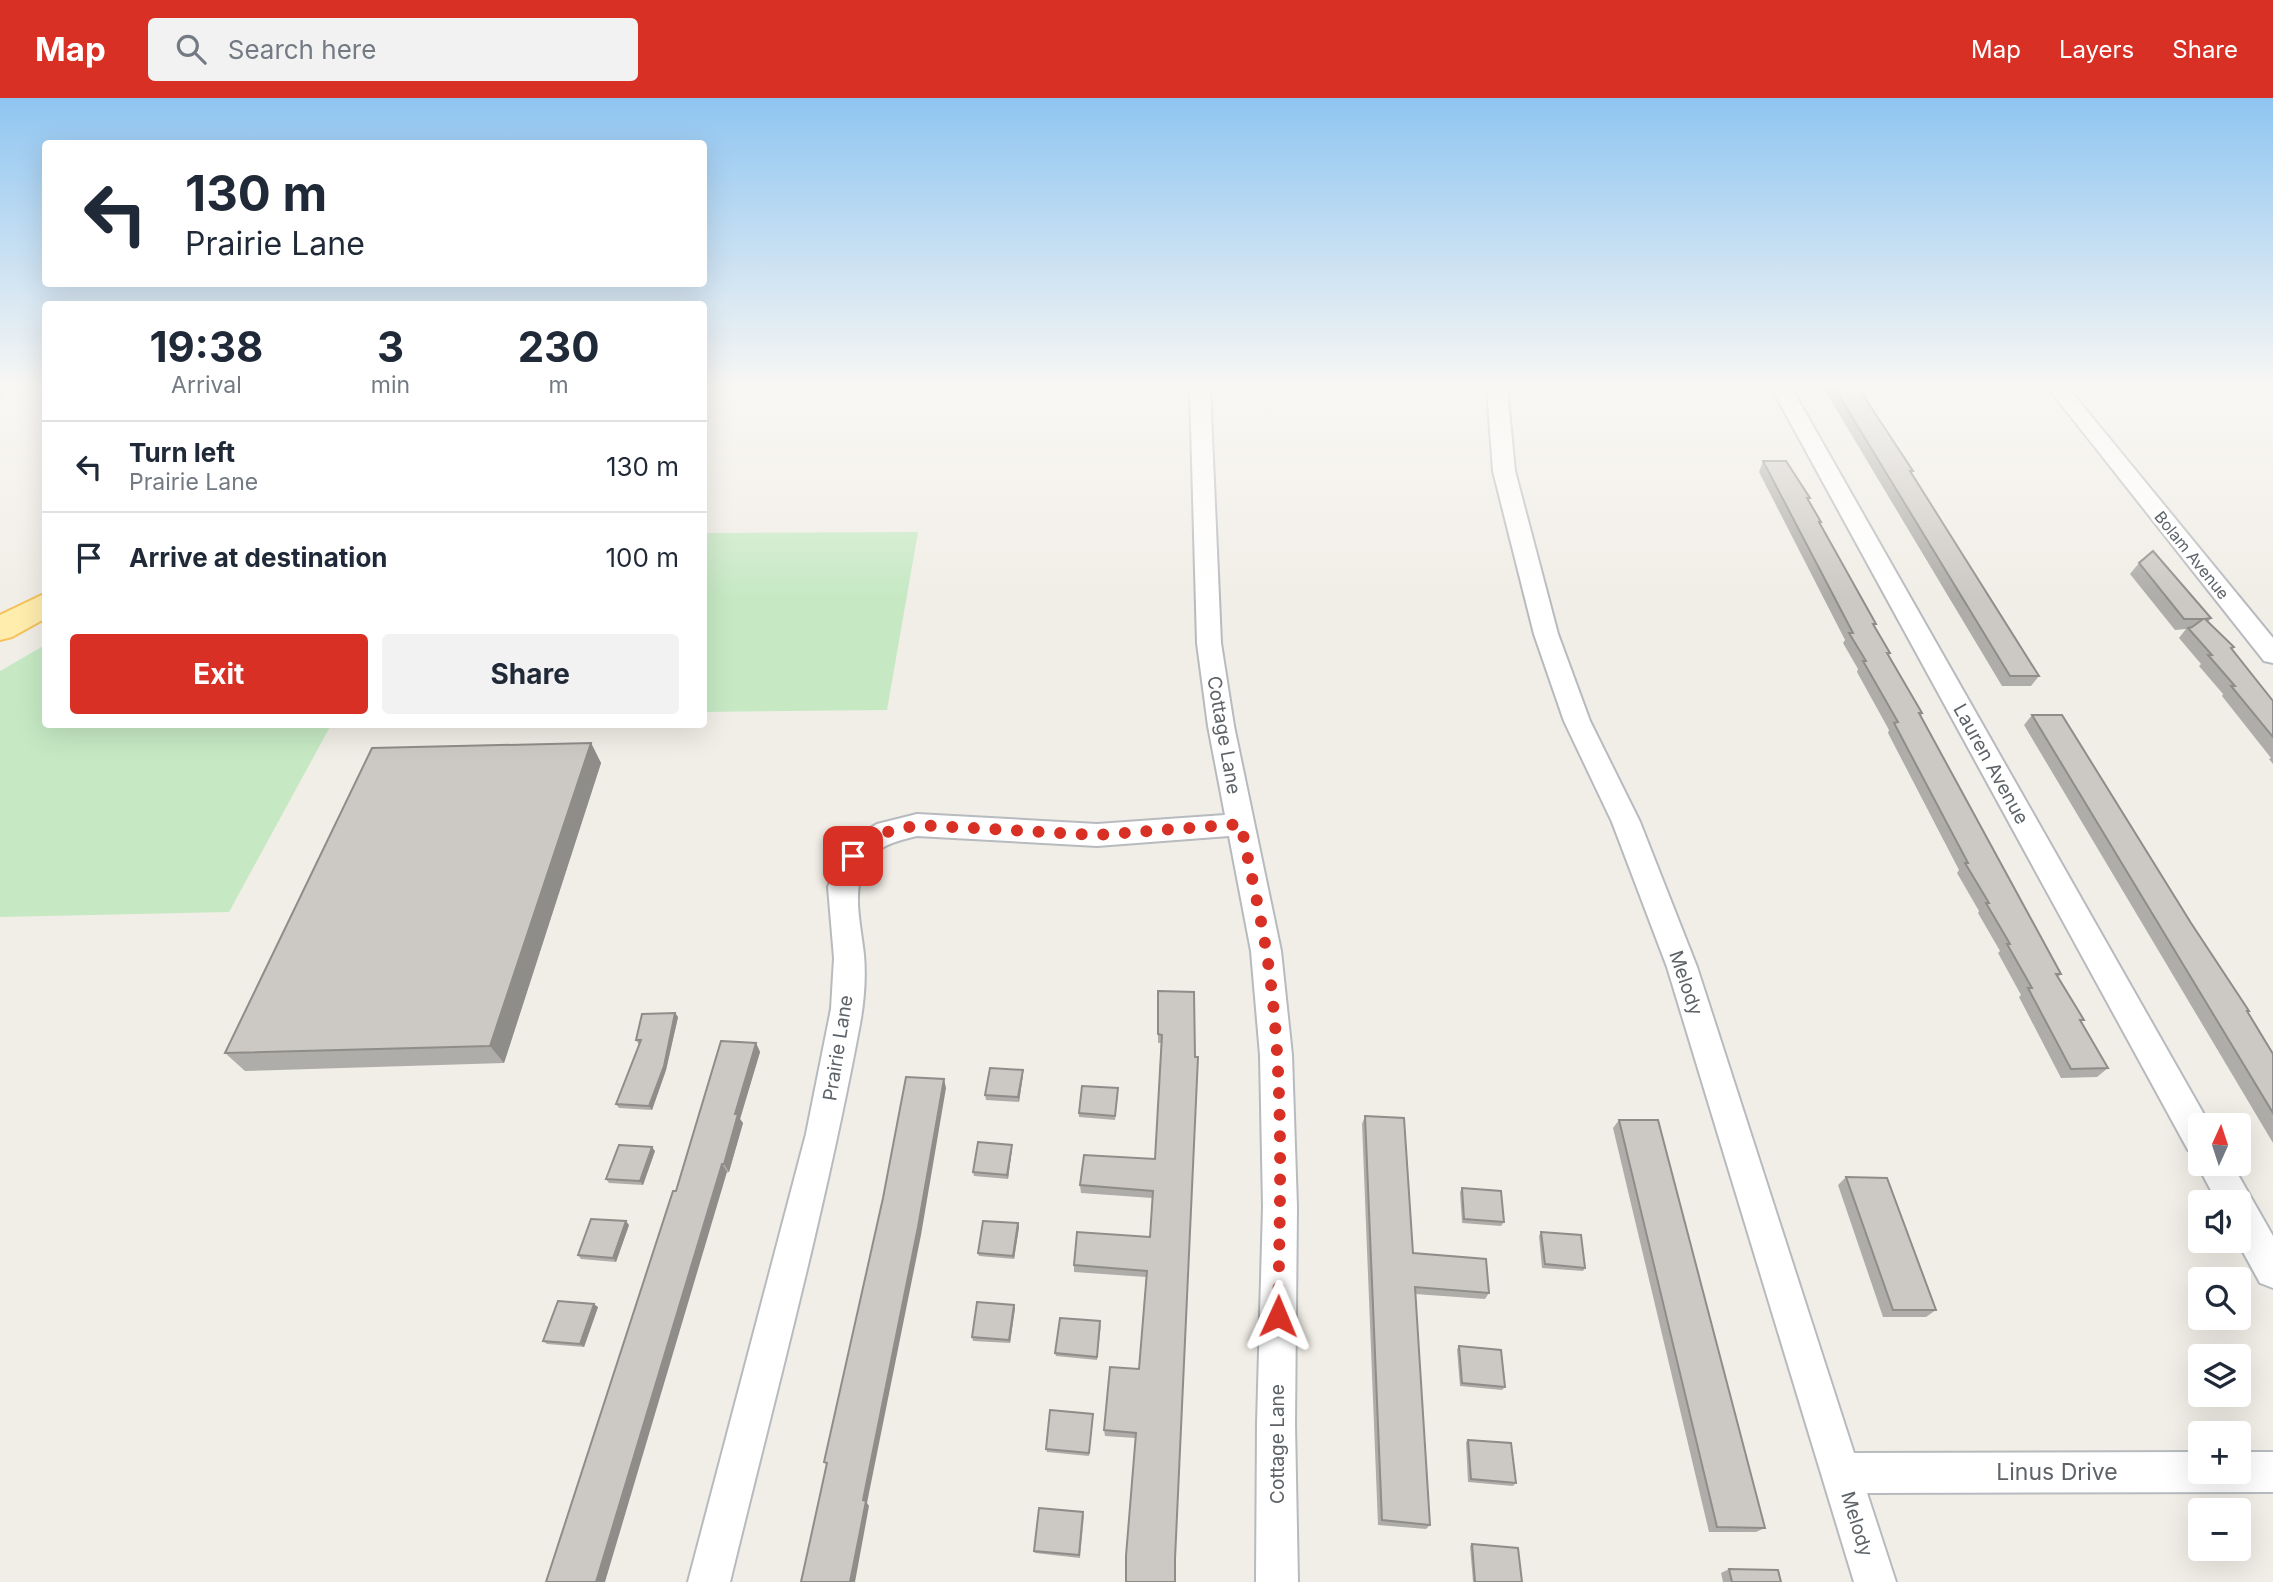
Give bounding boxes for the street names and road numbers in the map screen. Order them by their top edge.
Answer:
street label: Bolam Avenue [2150,507,2234,603]
street label: Cottage Lane [1202,674,1246,796]
street label: Lauren Avenue [1948,700,2034,828]
street label: Melody [1664,948,1708,1019]
street label: Prairie Lane [818,993,858,1103]
street label: Cottage Lane [1266,1384,1289,1504]
street label: Linus Drive [1996,1458,2118,1486]
street label: Melody [1836,1489,1878,1560]

